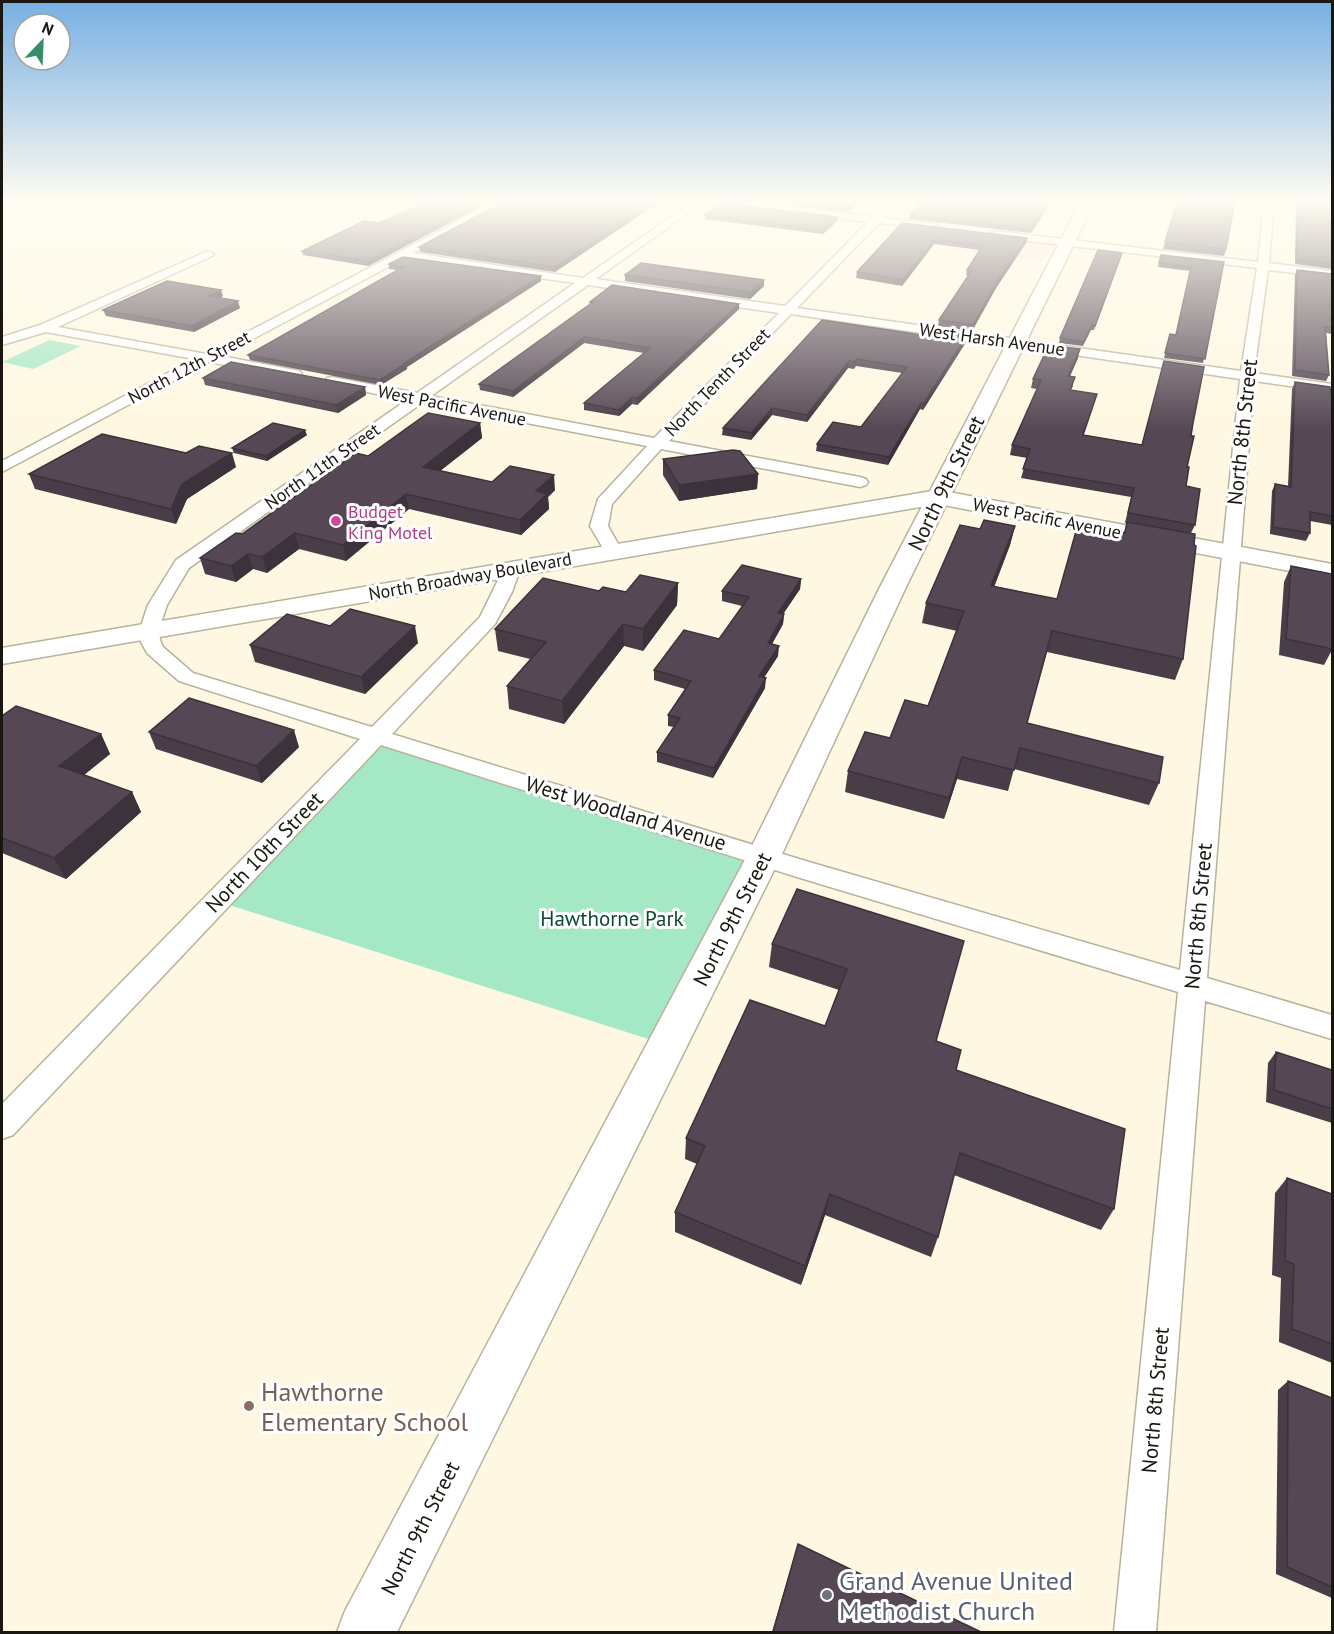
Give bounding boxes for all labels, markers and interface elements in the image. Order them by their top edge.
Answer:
north arrow [12,12,72,72]
text: N [39,17,57,39]
street label: West Harsh Avenue [918,317,1066,361]
street label: North Tenth Street [659,323,775,441]
street label: North 12th Street [124,325,254,409]
street label: North 8th Street [1221,358,1263,506]
street label: West Pacific Avenue [376,379,528,431]
street label: North 9th Street [902,411,990,555]
street label: North 11th Street [260,418,384,514]
street label: West Pacific Avenue [971,492,1123,544]
place label: Budget King Motel [348,500,433,544]
marker: Budget King Motel [329,514,343,528]
street label: North Broadway Boulevard [367,547,573,605]
street label: West Woodland Avenue [522,770,730,856]
street label: North 10th Street [199,786,329,918]
street label: North 8th Street [1178,842,1218,990]
street label: North 9th Street [687,848,777,990]
park label: Hawthorne Park [540,905,684,932]
street label: North 8th Street [1135,1326,1175,1474]
place label: Hawthorne Elementary School [261,1375,469,1438]
marker: Hawthorne Elementary School [242,1399,256,1413]
street label: North 9th Street [375,1457,465,1599]
place label: Grand Avenue United Methodist Church [839,1564,1073,1627]
marker: Grand Avenue United Methodist Church [820,1588,834,1602]

